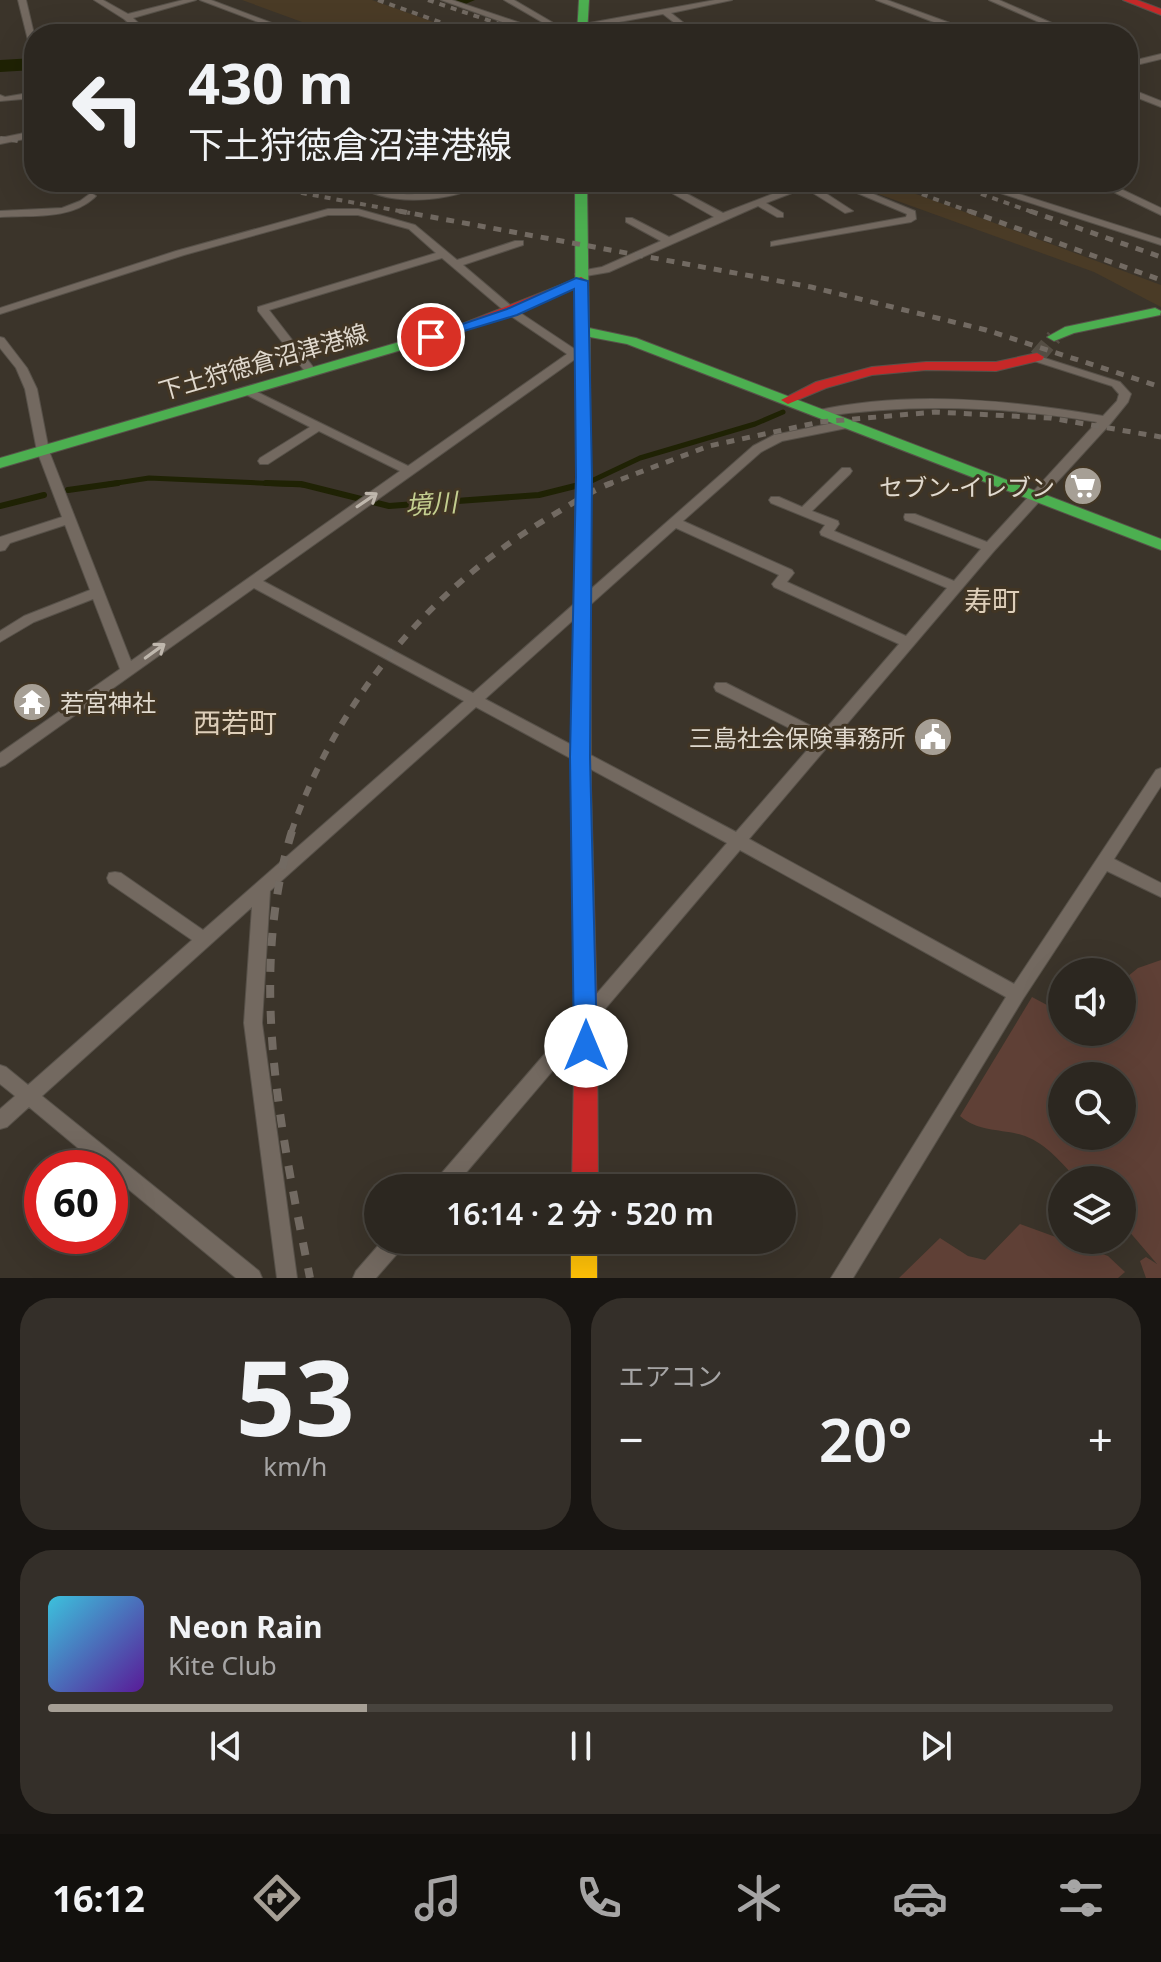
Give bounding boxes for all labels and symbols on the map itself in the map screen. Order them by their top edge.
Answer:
pin [397,303,465,371]
street label: 下土狩徳倉沼津港線 [155,315,371,407]
supermarket icon: セブン-イレブン [1062,465,1104,507]
place label: セブン-イレブン [879,470,1055,503]
water label: 境川 [404,483,461,523]
one-way arrow [355,492,377,508]
district label: 寿町 [964,581,1020,619]
one-way arrow [144,642,165,659]
temple icon: 若宮神社 [11,681,53,723]
place label: 若宮神社 [60,686,156,719]
district label: 西若町 [193,703,277,741]
public building icon: 三島社会保険事務所 [912,716,954,758]
place label: 三島社会保険事務所 [689,721,905,754]
position arrow [544,1004,628,1088]
speed limit sign: 60 [24,1150,128,1254]

